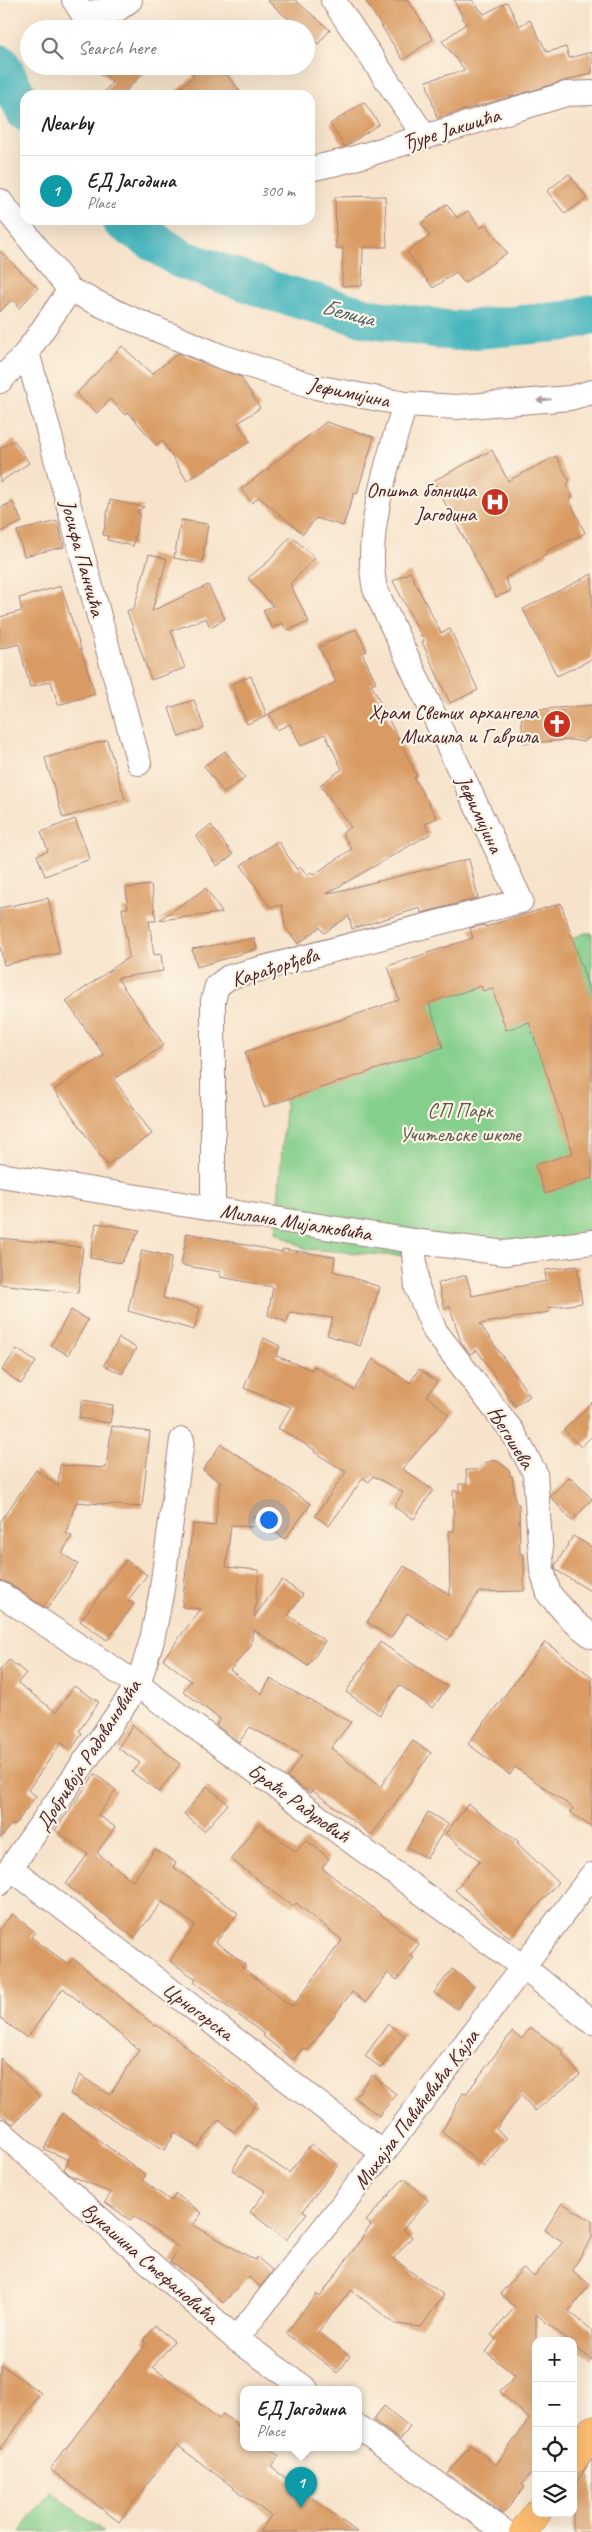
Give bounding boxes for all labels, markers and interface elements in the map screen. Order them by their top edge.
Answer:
search box [20,20,315,75]
icon: search [38,34,66,62]
text: Search here [78,36,155,60]
street label: Ђуре Јакшића [399,101,505,157]
text: Nearby [40,110,93,136]
text: ЕД Јагодина [87,169,175,193]
text: 1 [52,181,60,201]
text: 300 m [261,181,295,201]
text: Place [87,193,115,213]
water label: Белица [319,293,380,334]
street label: Јефимијина [305,371,394,414]
one-way arrow [536,396,552,404]
place label: Општа болница Јагодина [366,477,478,527]
hospital icon: Општа болница Јагодина [480,487,510,517]
street label: Јосифа Панчића [55,496,112,621]
place label: Храм Светих архангела Михаила и Гаврила [368,699,540,749]
church icon: Храм Светих архангела Михаила и Гаврила [542,709,572,739]
street label: Јефимијина [450,770,510,858]
street label: Карађорђева [228,941,323,993]
park label: СП Парк Учитељске школе [400,1097,522,1147]
street label: Милана Мијалковића [219,1197,375,1247]
street label: Његошева [482,1401,541,1475]
your location [256,1507,282,1533]
street label: Добривоја Радовановића [29,1673,148,1836]
street label: Браће Радуловић [243,1757,356,1849]
street label: Црногорска [157,1976,240,2047]
street label: Михајла Павићевића Кајла [347,2022,486,2194]
street label: Вукашина Стефановића [76,2196,225,2331]
map controls [532,2337,577,2517]
button: + [532,2337,577,2382]
button: − [532,2382,577,2427]
popup [240,2386,362,2451]
text: ЕД Јагодина [257,2397,345,2421]
text: Place [257,2421,285,2441]
button: locate [532,2427,577,2472]
pin: 1 [285,2467,317,2508]
button: layers [532,2472,577,2517]

